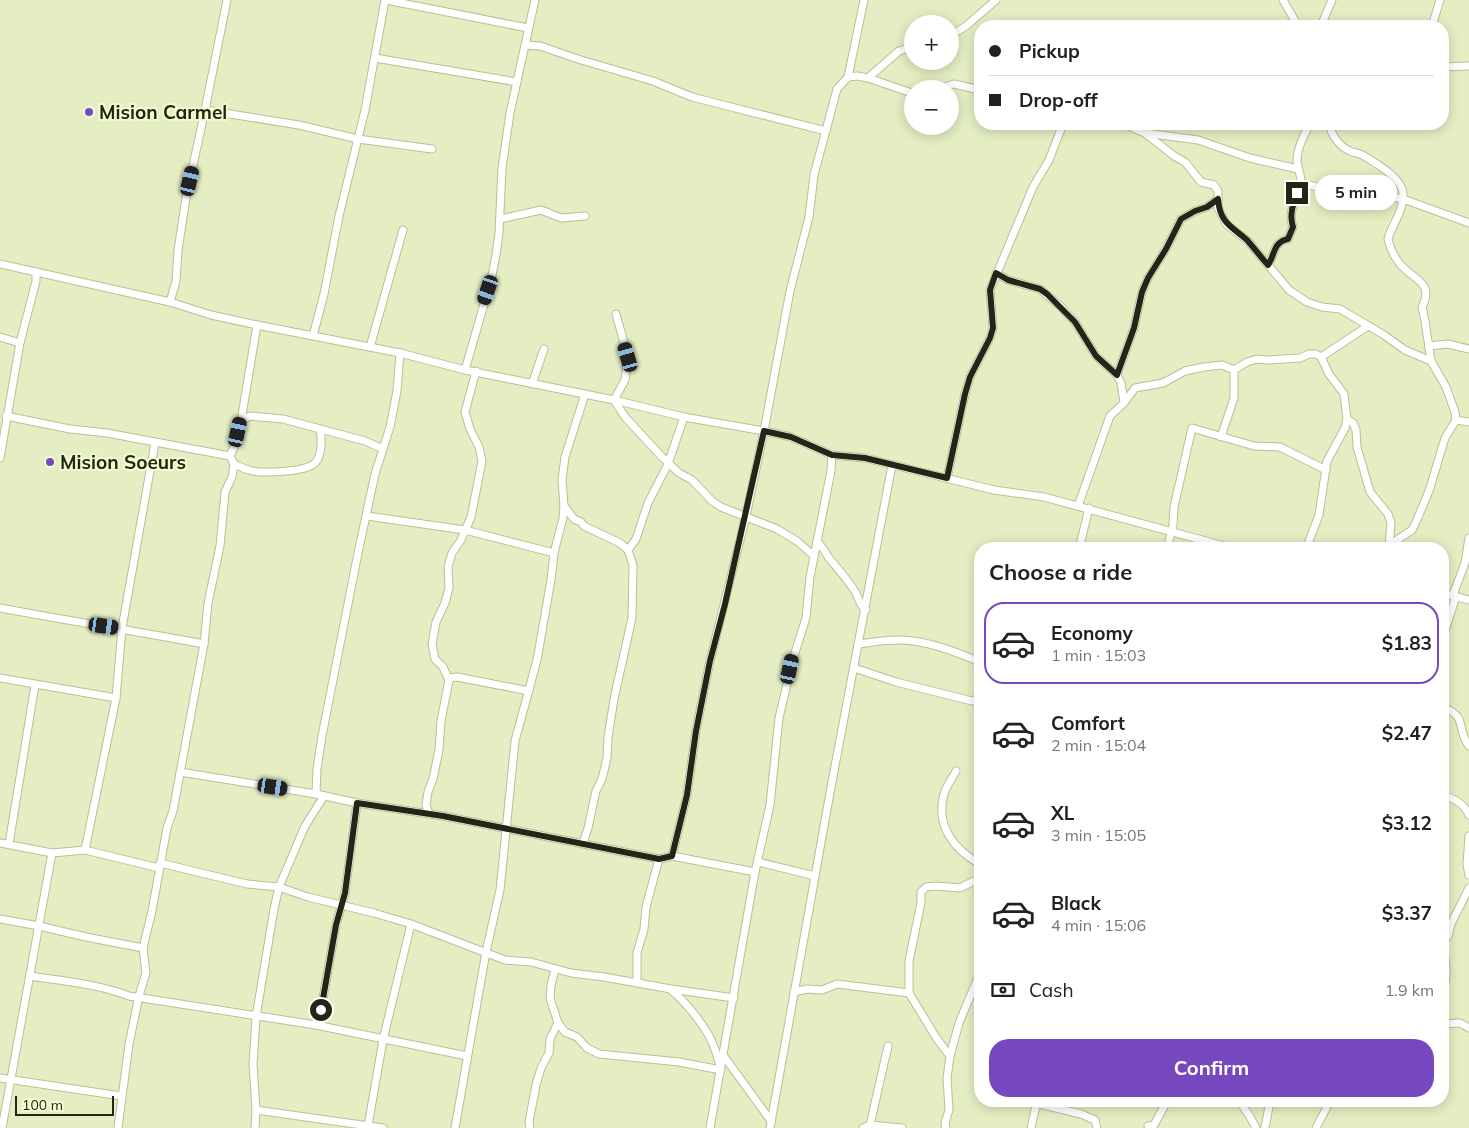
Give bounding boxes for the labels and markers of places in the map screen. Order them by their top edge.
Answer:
place label: Mision Carmel [99,100,227,124]
marker: Mision Carmel [83,106,95,118]
place label: Mision Soeurs [60,450,186,474]
marker: Mision Soeurs [44,456,56,468]

